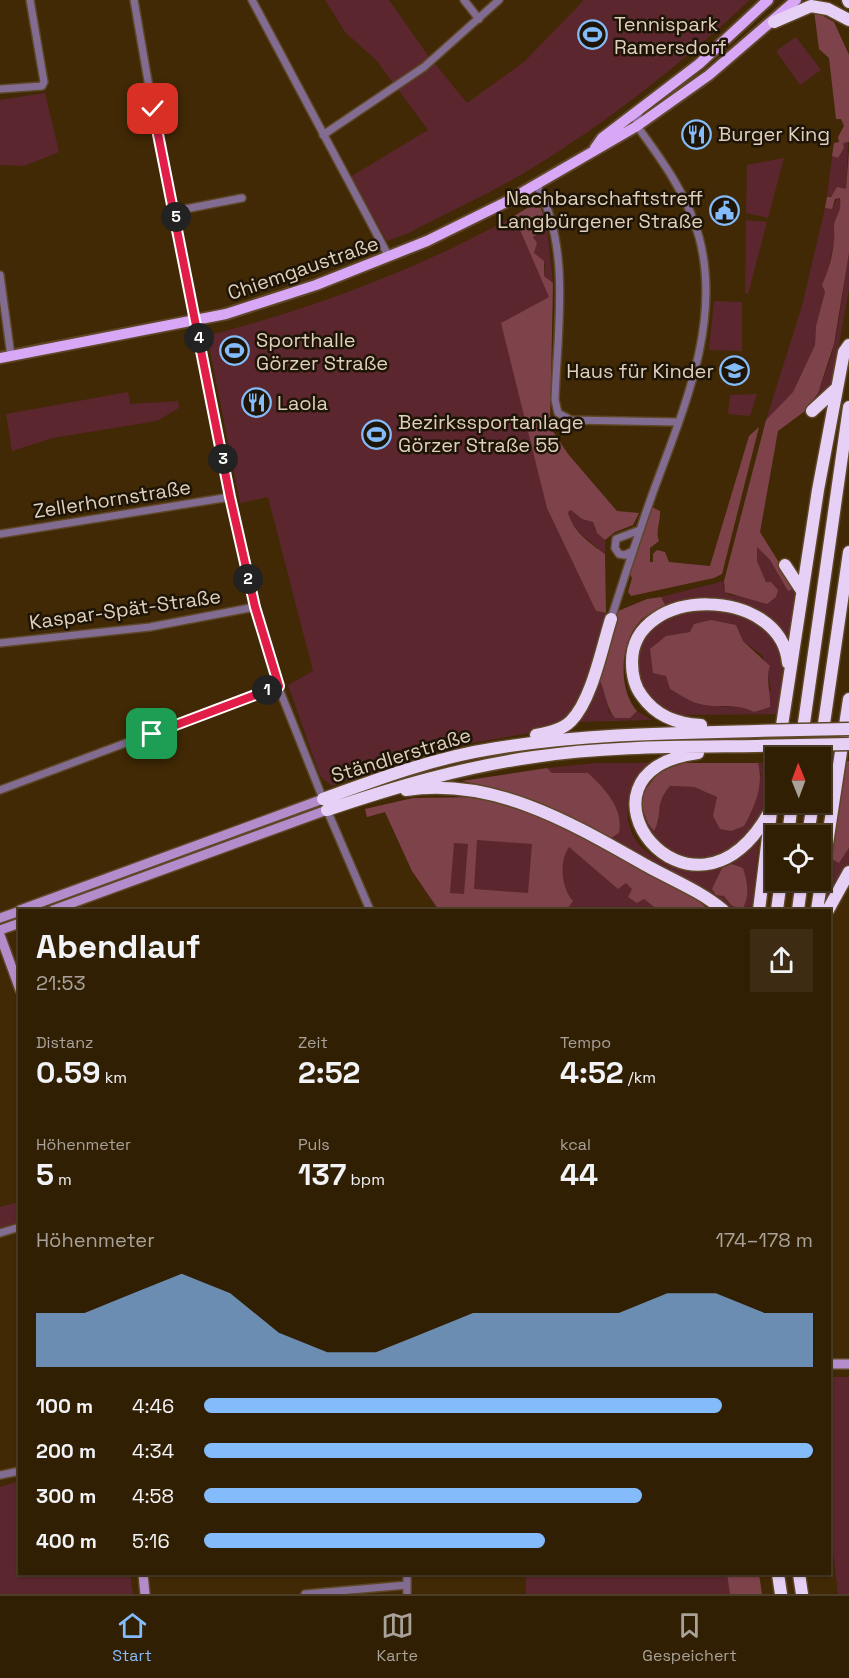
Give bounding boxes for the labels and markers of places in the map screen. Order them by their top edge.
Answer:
place label: Tennispark Ramersdorf [614,11,727,60]
sports icon: Tennispark Ramersdorf [577,19,609,51]
pin [127,83,178,134]
restaurant icon: Burger King [681,118,713,150]
place label: Burger King [718,121,830,147]
place label: Nachbarschaftstreff Langbürgener Straße [497,185,703,234]
public building icon: Nachbarschaftstreff Langbürgener Straße [708,194,740,226]
pin: 5 [161,202,191,232]
pin: 4 [184,323,214,353]
place label: Sporthalle Görzer Straße [256,327,388,376]
sports icon: Sporthalle Görzer Straße [219,335,251,367]
school or university icon: Haus für Kinder [719,355,751,387]
place label: Haus für Kinder [566,358,714,384]
restaurant icon: Laola [240,387,272,419]
place label: Laola [277,390,328,416]
place label: Bezirkssportanlage Görzer Straße 55 [398,409,584,458]
sports icon: Bezirkssportanlage Görzer Straße 55 [361,418,393,450]
pin: 3 [208,444,238,474]
pin: 2 [233,564,263,594]
pin: 1 [252,675,282,705]
pin [126,708,177,759]

